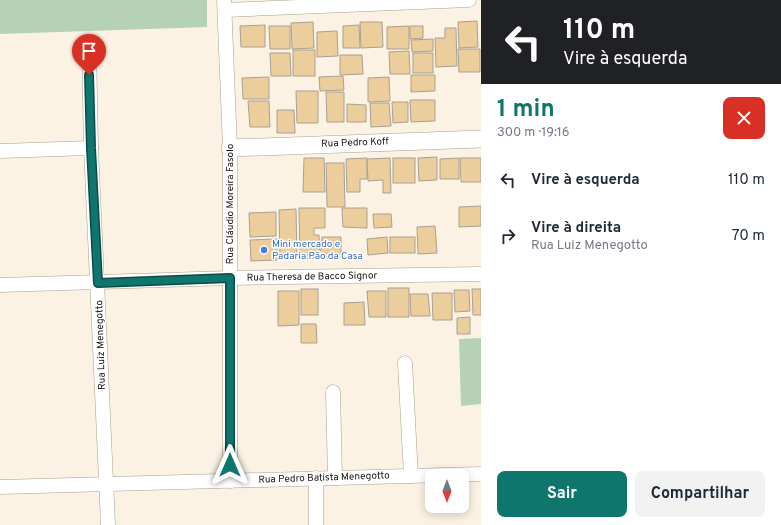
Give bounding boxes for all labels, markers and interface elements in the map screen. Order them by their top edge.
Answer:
text: 110 m [563,13,635,49]
icon: left [497,16,549,68]
pin [72,34,106,75]
icon: arrive [78,40,100,62]
text: Vire à esquerda [563,48,687,71]
text: 1 min [497,95,555,125]
button: close [723,97,765,139]
text: 300 m · 19:16 [497,125,570,141]
street label: Rua Pedro Koff [321,135,389,151]
street label: Rua Cláudio Moreira Fasolo [224,143,237,264]
icon: left [497,169,519,191]
text: Vire à esquerda [531,171,640,190]
text: 110 m [728,171,765,190]
text: Vire à direita [531,219,621,238]
icon: right [497,225,519,247]
text: 70 m [732,227,765,246]
place label: Mini mercado e Padaria Pão da Casa [272,238,363,263]
text: Rua Luiz Menegotto [531,238,648,254]
marker: Mini mercado e Padaria Pão da Casa [259,245,269,255]
street label: Rua Theresa de Bacco Signor [247,269,377,285]
street label: Rua Luiz Menegotto [93,299,109,390]
position arrow [209,444,251,486]
street label: Rua Pedro Batista Menegotto [258,469,390,487]
north arrow [425,469,469,513]
map controls [425,469,469,513]
button: Sair [497,471,627,517]
button: Compartilhar [635,471,765,517]

